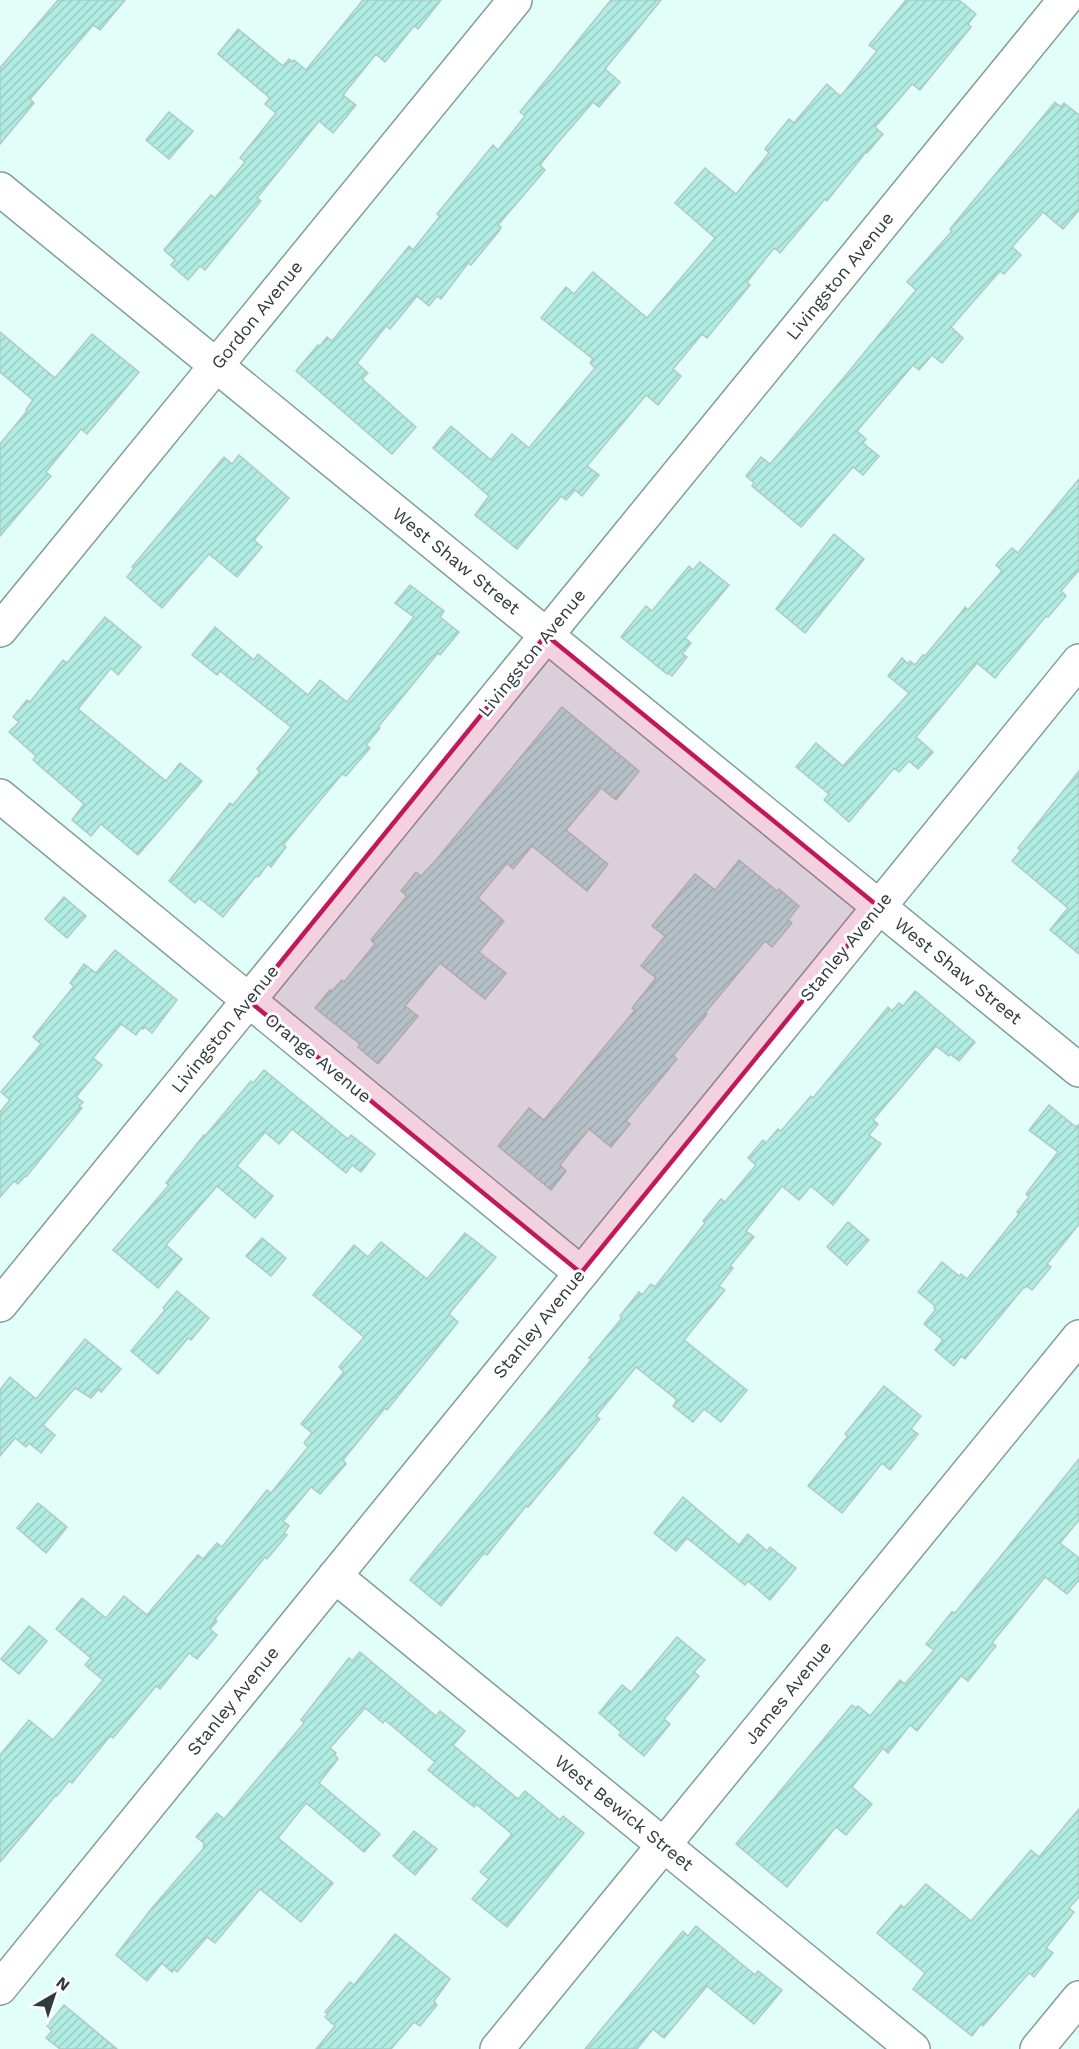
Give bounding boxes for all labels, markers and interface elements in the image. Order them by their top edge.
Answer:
street label: Livingston Avenue [782,207,898,344]
street label: Gordon Avenue [207,256,307,373]
street label: West Shaw Street [388,503,525,619]
street label: Livingston Avenue [474,584,590,721]
street label: Stanley Avenue [795,888,896,1005]
street label: West Shaw Street [890,913,1027,1029]
street label: Livingston Avenue [167,960,283,1097]
street label: Orange Avenue [261,1008,376,1107]
street label: Stanley Avenue [488,1265,589,1382]
street label: James Avenue [740,1637,835,1748]
street label: Stanley Avenue [182,1642,283,1759]
street label: West Bewick Street [551,1750,698,1875]
north arrow [24,1965,84,2025]
text: N [53,1973,74,1995]

